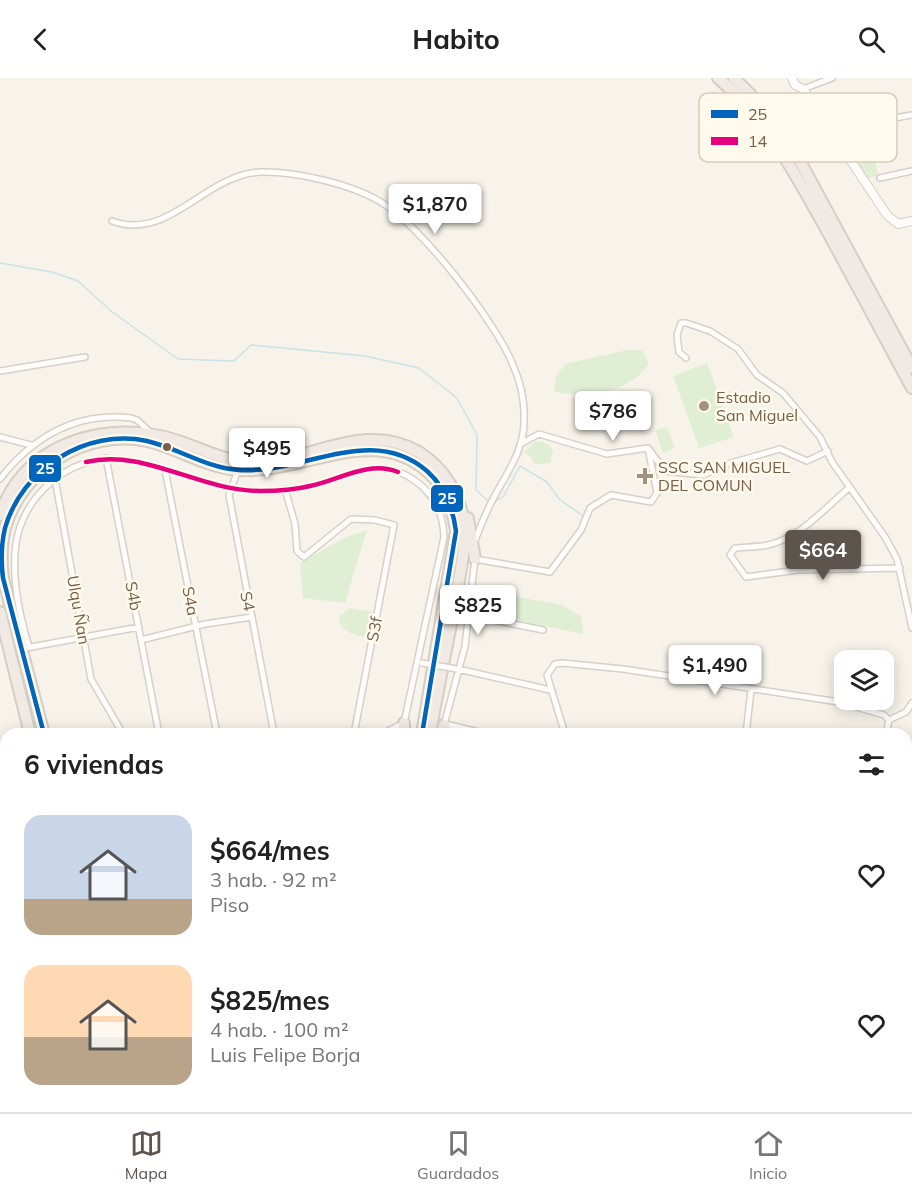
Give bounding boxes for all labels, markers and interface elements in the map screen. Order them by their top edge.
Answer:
text: Habito [412,22,500,56]
icon: back [24,23,57,56]
icon: search [855,23,888,56]
legend [699,93,897,162]
text: 25 [748,104,767,124]
text: 14 [748,131,768,151]
pin: $1,870 [386,184,484,235]
text: $1,870 [403,191,467,216]
place label: Estadio San Miguel [716,387,798,425]
pin: $786 [577,391,649,442]
text: $786 [589,398,637,423]
marker: Estadio San Miguel [697,399,711,413]
pin: $495 [231,428,303,479]
text: $495 [243,435,291,460]
unlabelled marker [161,441,173,453]
line badge: 25 [28,454,62,483]
place label: SSC SAN MIGUEL DEL COMUN [658,457,791,495]
text: 25 [35,458,55,478]
marker: SSC SAN MIGUEL DEL COMUN [636,467,654,485]
line badge: 25 [430,484,464,513]
text: 25 [437,488,457,508]
pin: $664 [787,530,859,581]
text: $664 [799,537,847,562]
street label: Ulqu Ñan [63,574,95,646]
street label: S4b [121,580,147,612]
street label: S4a [178,585,204,617]
pin: $825 [442,585,514,636]
street label: S4 [236,589,260,613]
text: $825 [454,592,502,617]
street label: S3f [362,614,386,643]
pin: $1,490 [666,645,764,696]
map controls [834,650,894,710]
button: layers [834,650,894,710]
text: $1,490 [683,652,747,677]
text: 6 viviendas [24,748,164,781]
icon: filters [855,748,888,781]
text: $664/mes [210,834,330,867]
icon: home [72,839,144,911]
icon: heart [855,859,888,892]
text: 3 hab. · 92 m² [210,867,337,892]
text: Piso [210,892,249,917]
text: $825/mes [210,984,330,1017]
icon: home [72,989,144,1061]
icon: heart [855,1009,888,1042]
text: 4 hab. · 100 m² [210,1017,349,1042]
text: Luis Felipe Borja [210,1042,361,1067]
tab: Mapa [125,1127,167,1183]
tab: Guardados [417,1127,499,1183]
tab: Inicio [749,1127,787,1183]

